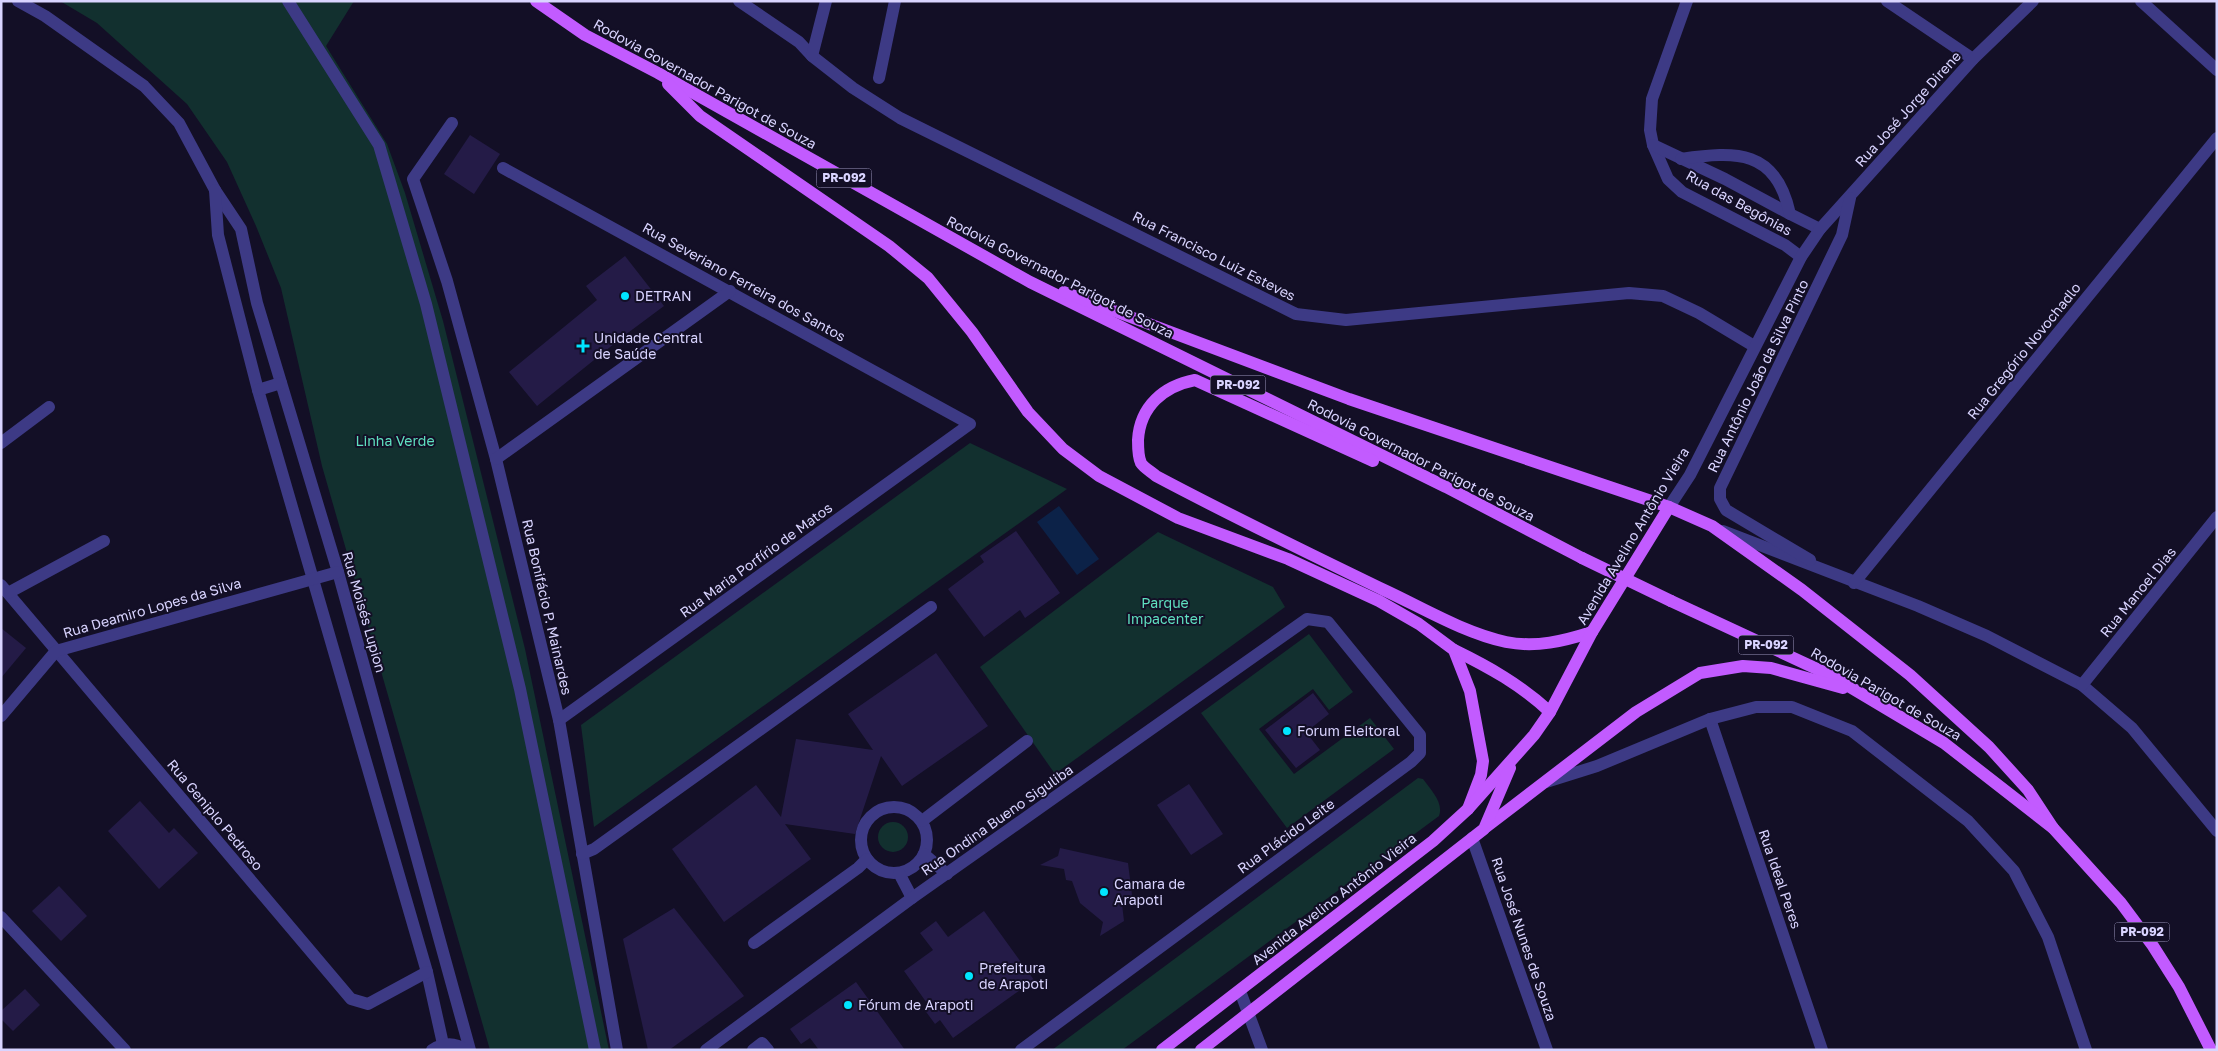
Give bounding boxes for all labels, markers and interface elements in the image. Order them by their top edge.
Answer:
street label: Rodovia Governador Parigot de Souza [591,15,820,152]
street label: Rua José Jorge Direne [1851,47,1964,170]
street label: Rua das Begônias [1683,166,1795,239]
road number: PR-092 [816,168,872,188]
street label: Rua Francisco Luiz Esteves [1130,207,1299,304]
street label: Rodovia Governador Parigot de Souza [944,212,1177,341]
street label: Rua Severiano Ferreira dos Santos [640,218,849,345]
street label: Rua Antônio João da Silva Pinto [1703,277,1812,475]
street label: Rua Gregório Novochadlo [1963,279,2084,422]
place label: DETRAN [635,287,692,304]
marker: DETRAN [619,290,631,302]
place label: Unidade Central de Saúde [594,329,703,362]
marker: Unidade Central de Saúde [576,339,590,353]
road number: PR-092 [1210,376,1266,394]
street label: Rodovia Governador Parigot de Souza [1305,395,1538,524]
park label: Linha Verde [355,432,435,449]
street label: Avenida Avelino Antônio Vieira [1573,444,1692,628]
street label: Rua Maria Porfírio de Matos [676,499,835,621]
street label: Rua Bonifácio P. Mainardes [519,517,576,696]
street label: Rua Manoel Dias [2096,543,2179,640]
street label: Rua Moisés Lupion [339,549,390,674]
street label: Rua Deamiro Lopes da Silva [61,574,243,641]
park label: Parque Impacenter [1127,594,1204,627]
road number: PR-092 [1738,636,1794,654]
street label: Rodovia Parigot de Souza [1808,643,1964,744]
place label: Forum Eleitoral [1297,722,1400,739]
marker: Forum Eleitoral [1281,725,1293,737]
street label: Rua Geniplo Pedroso [164,756,267,874]
street label: Rua Ondina Bueno Siguliba [917,761,1076,879]
street label: Rua Plácido Leite [1234,795,1338,877]
street label: Rua Ideal Peres [1755,827,1805,931]
street label: Avenida Avelino Antônio Vieira [1248,829,1419,968]
street label: Rua José Nunes de Souza [1488,855,1561,1023]
place label: Camara de Arapoti [1114,875,1185,908]
marker: Camara de Arapoti [1098,886,1110,898]
road number: PR-092 [2114,922,2170,942]
place label: Prefeitura de Arapoti [979,959,1048,992]
marker: Prefeitura de Arapoti [963,970,975,982]
place label: Fórum de Arapoti [858,996,974,1013]
marker: Fórum de Arapoti [842,999,854,1011]

